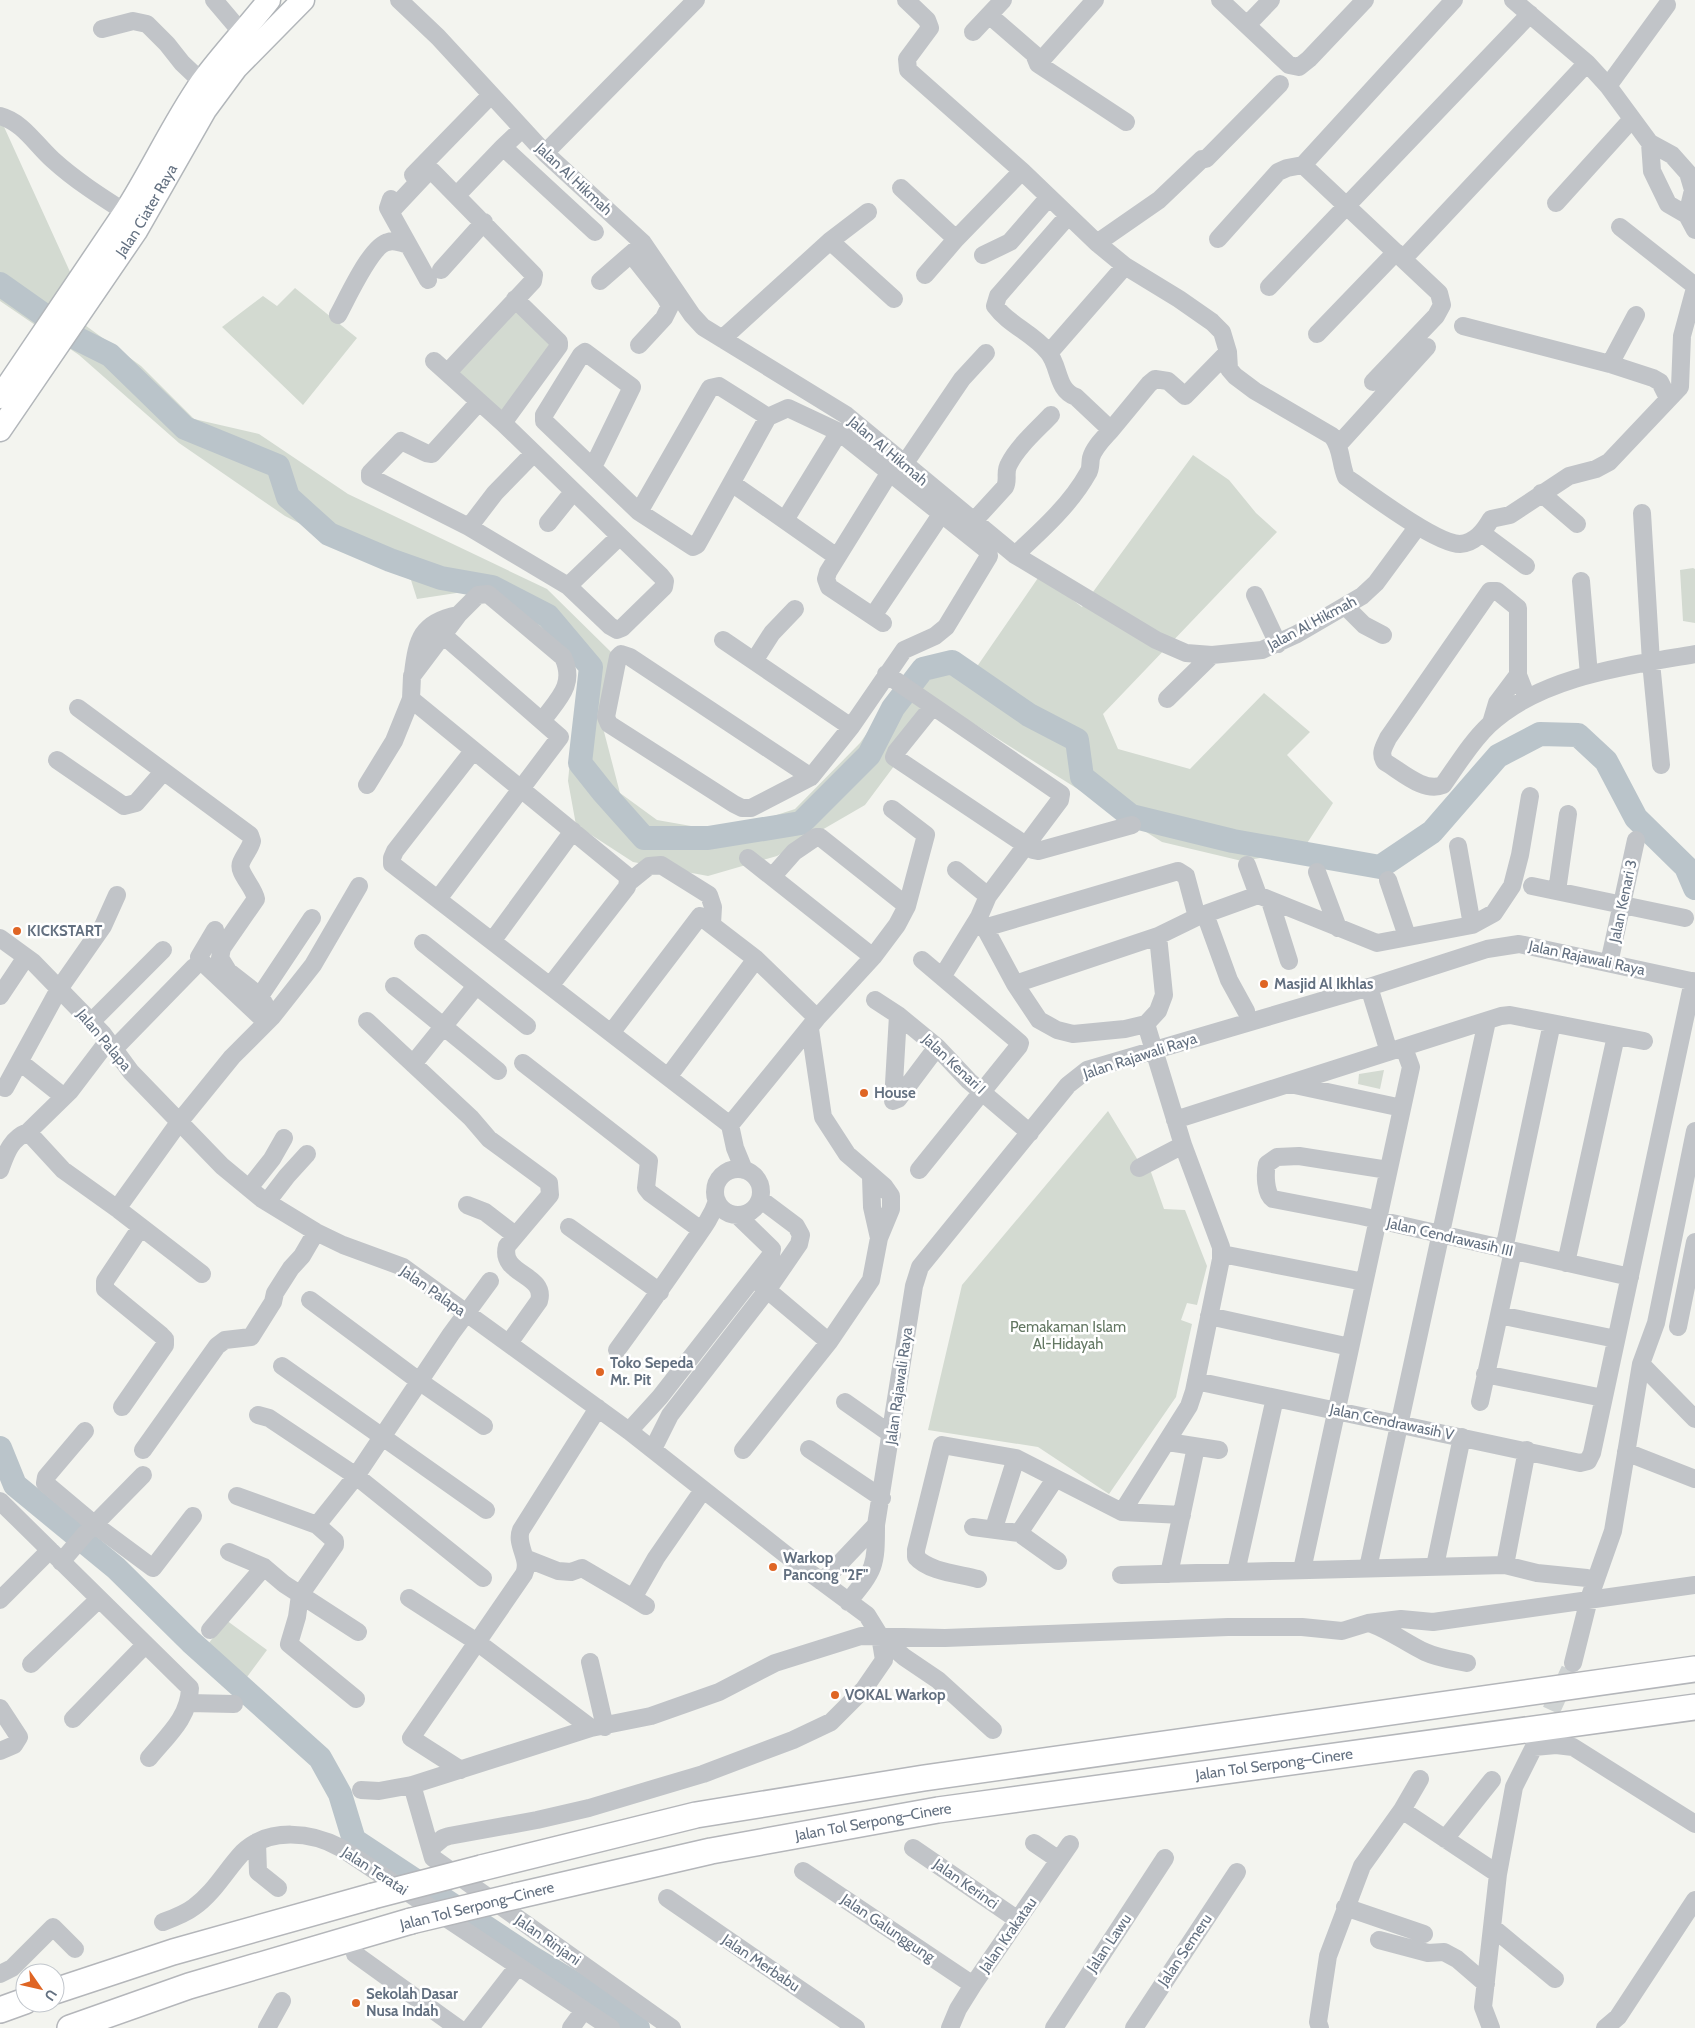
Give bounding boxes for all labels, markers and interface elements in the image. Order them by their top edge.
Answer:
street label: Jalan Al Hikmah [531,138,616,219]
street label: Jalan Ciater Raya [111,160,182,261]
street label: Jalan Al Hikmah [844,412,931,489]
street label: Jalan Al Hikmah [1264,592,1360,654]
street label: Jalan Kenari 3 [1605,858,1641,945]
place label: KICKSTART [27,922,103,940]
marker: KICKSTART [11,925,23,937]
street label: Jalan Rajawali Raya [1526,937,1648,979]
place label: Masjid Al Ikhlas [1274,975,1373,993]
marker: Masjid Al Ikhlas [1258,978,1270,990]
street label: Jalan Palapa [72,1005,136,1075]
street label: Jalan Rajawali Raya [1080,1029,1200,1083]
street label: Jalan Kenari I [918,1030,989,1098]
place label: House [874,1084,916,1102]
marker: House [858,1087,870,1099]
street label: Jalan Cendrawasih III [1384,1214,1515,1260]
street label: Jalan Palapa [396,1261,470,1320]
park label: Pemakaman Islam Al-Hidayah [1010,1318,1126,1353]
street label: Jalan Rajawali Raya [882,1325,916,1447]
place label: Toko Sepeda Mr. Pit [610,1354,694,1389]
marker: Toko Sepeda Mr. Pit [594,1366,606,1378]
street label: Jalan Cendrawasih V [1327,1400,1457,1444]
place label: Warkop Pancong "2F" [783,1549,868,1584]
marker: Warkop Pancong "2F" [767,1561,779,1573]
place label: VOKAL Warkop [845,1686,946,1704]
marker: VOKAL Warkop [829,1689,841,1701]
street label: Jalan Tol Serpong–Cinere [1193,1745,1354,1784]
street label: Jalan Tol Serpong–Cinere [793,1799,953,1845]
street label: Jalan Teratai [338,1842,411,1899]
street label: Jalan Kerinci [929,1854,1002,1913]
street label: Jalan Tol Serpong–Cinere [397,1878,556,1934]
street label: Jalan Galunggung [837,1889,939,1966]
street label: Jalan Krakatau [975,1894,1040,1977]
street label: Jalan Rinjani [511,1910,584,1969]
street label: Jalan Lawu [1082,1910,1135,1976]
street label: Jalan Semeru [1154,1910,1216,1990]
street label: Jalan Merbabu [718,1930,803,1995]
north arrow [15,1963,65,2013]
place label: Sekolah Dasar Nusa Indah [366,1985,458,2020]
text: U [41,1986,61,2004]
marker: Sekolah Dasar Nusa Indah [350,1997,362,2009]

